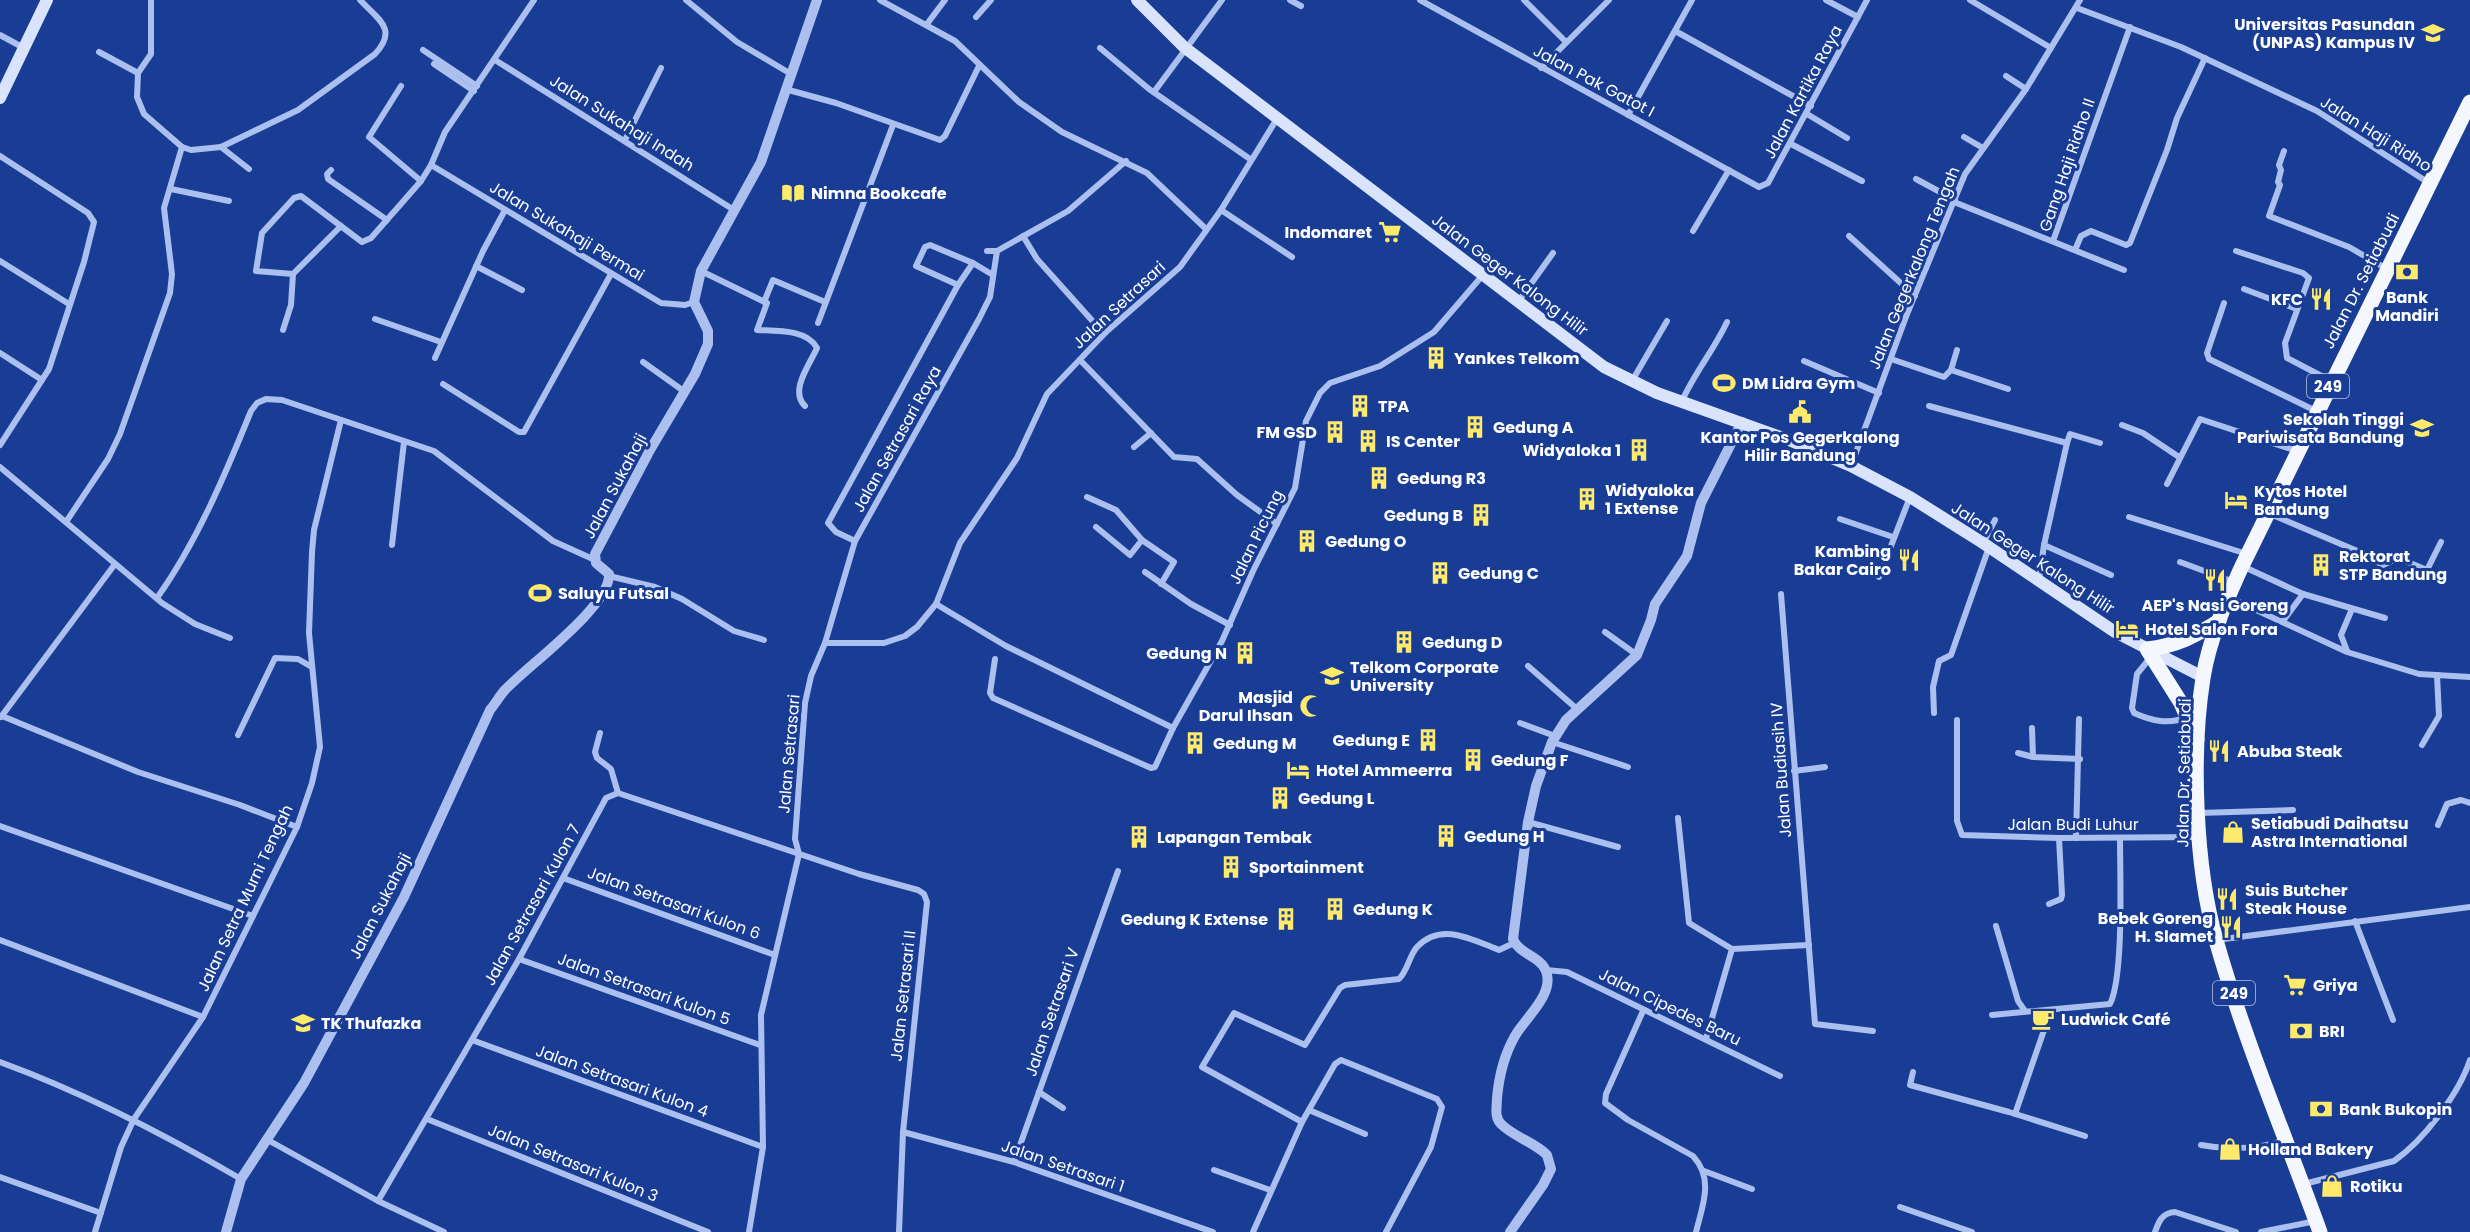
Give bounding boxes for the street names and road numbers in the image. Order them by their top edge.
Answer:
street label: Jalan Kartika Raya [1758,21,1848,163]
street label: Jalan Pak Gatot I [1529,39,1659,123]
street label: Jalan Sukahaji Indah [545,69,699,177]
street label: Jalan Haji Ridho [2316,90,2436,178]
street label: Gang Haji Ridho II [2033,95,2101,235]
street label: Jalan Gegerkalong Tengah [1863,163,1965,373]
street label: Jalan Sukahaji Permai [485,176,649,286]
street label: Jalan Geger Kalong Hilir [1427,208,1593,342]
street label: Jalan Dr. Setiabudi [2317,209,2405,353]
street label: Jalan Setrasari [1067,256,1171,354]
street label: Jalan Setrasari Raya [847,362,947,516]
road number: 249 [2307,374,2349,398]
street label: Jalan Sukahaji [578,429,652,543]
street label: Jalan Picung [1223,486,1289,588]
street label: Jalan Geger Kalong Hilir [1947,496,2119,620]
street label: Jalan Setrasari [772,693,806,815]
street label: Jalan Dr. Setiabudi [2171,698,2197,848]
street label: Jalan Budiasih IV [1765,701,1797,839]
street label: Jalan Setra Murni Tengah [191,801,299,995]
street label: Jalan Budi Luhur [2007,813,2139,836]
street label: Jalan Setrasari Kulon 7 [478,820,586,990]
street label: Jalan Sukahaji [343,849,417,963]
street label: Jalan Setrasari Kulon 6 [584,861,764,945]
street label: Jalan Setrasari II [885,929,921,1063]
street label: Jalan Setrasari V [1019,944,1085,1079]
street label: Jalan Setrasari Kulon 5 [554,947,734,1031]
street label: Jalan Cipedes Baru [1595,963,1745,1051]
road number: 249 [2213,981,2255,1005]
street label: Jalan Setrasari Kulon 4 [532,1039,712,1123]
street label: Jalan Setrasari Kulon 3 [484,1118,662,1208]
street label: Jalan Setrasari 1 [998,1134,1128,1198]

